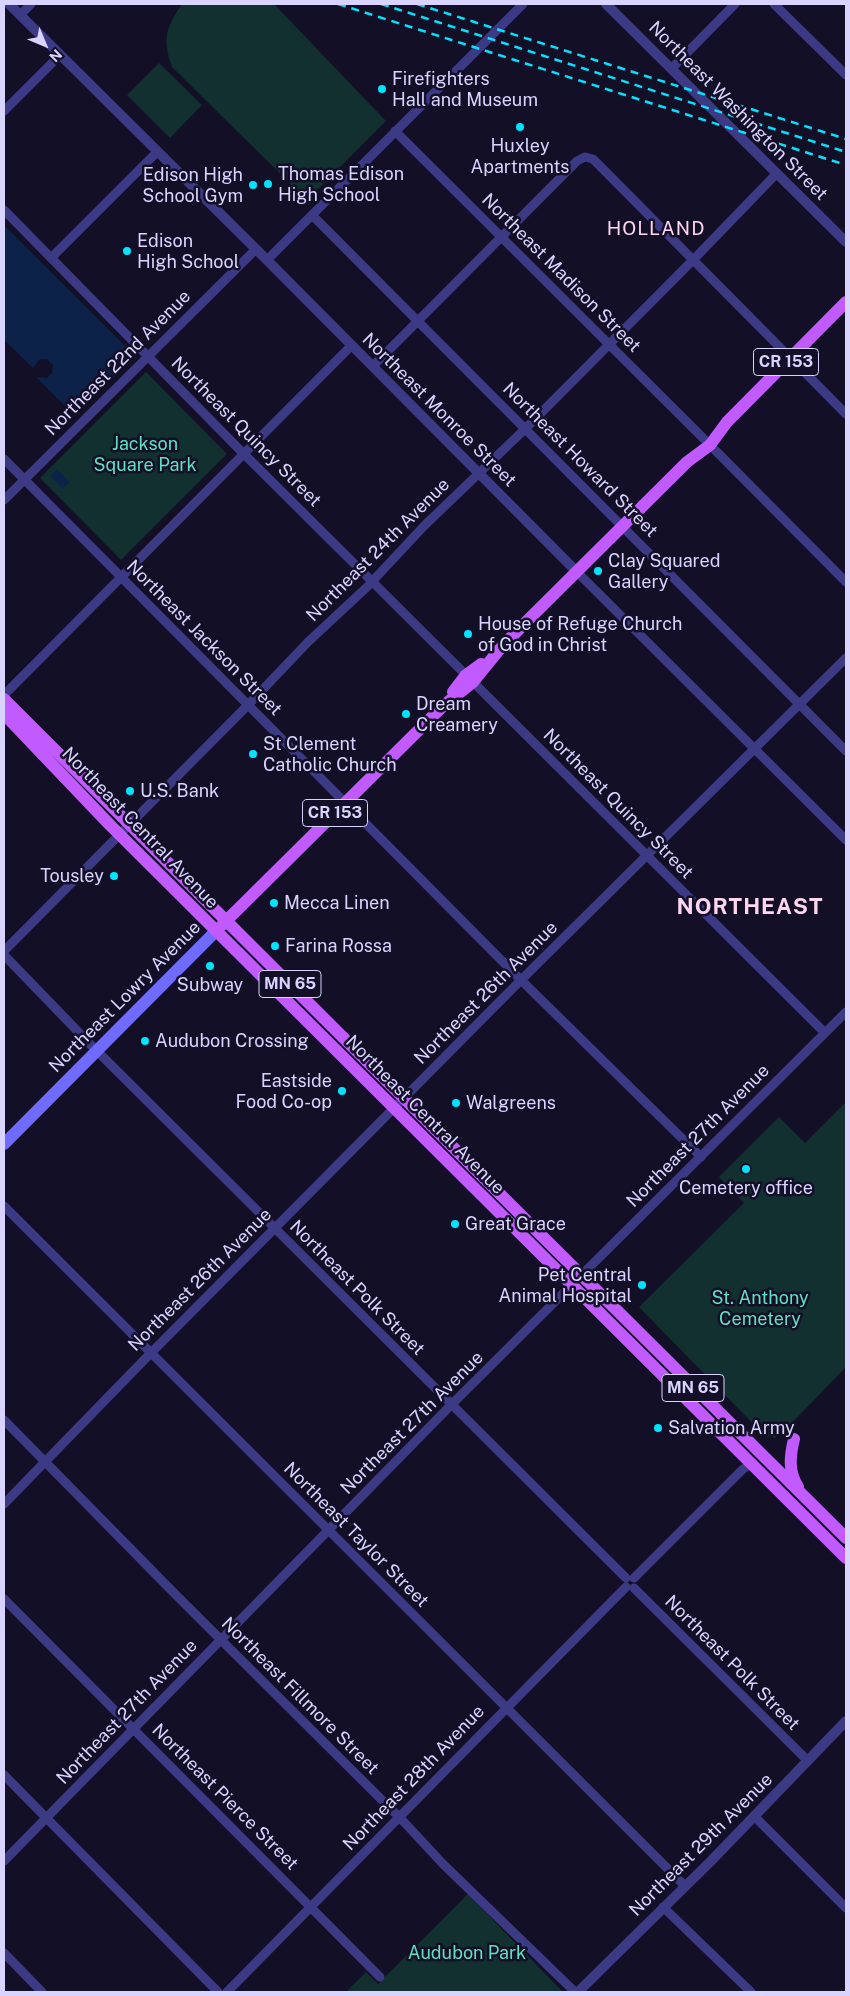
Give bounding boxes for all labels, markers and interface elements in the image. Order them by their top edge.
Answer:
street label: Northeast Washington Street [644,17,832,205]
north arrow [20,20,70,70]
text: N [46,46,65,65]
place label: Firefighters Hall and Museum [392,68,538,110]
marker: Firefighters Hall and Museum [376,83,388,95]
marker: Huxley Apartments [514,121,526,133]
place label: Huxley Apartments [471,135,569,178]
place label: Thomas Edison High School [278,163,404,205]
place label: Edison High School Gym [142,164,243,206]
marker: Thomas Edison High School [262,178,274,190]
marker: Edison High School Gym [247,179,259,191]
street label: Northeast Madison Street [477,189,645,357]
district label: HOLLAND [606,218,706,240]
place label: Edison High School [137,230,239,272]
marker: Edison High School [121,245,133,257]
street label: Northeast 22nd Avenue [41,286,195,440]
street label: Northeast Monroe Street [358,329,520,491]
road number: CR 153 [754,348,818,376]
street label: Northeast Quincy Street [167,353,325,511]
street label: Northeast Howard Street [498,378,662,542]
park label: Jackson Square Park [93,433,197,476]
street label: Northeast 24th Avenue [302,474,454,626]
place label: Clay Squared Gallery [608,550,720,592]
street label: Northeast Jackson Street [122,556,286,720]
marker: Clay Squared Gallery [592,565,604,577]
place label: House of Refuge Church of God in Christ [478,613,682,656]
marker: House of Refuge Church of God in Christ [462,628,474,640]
place label: Dream Creamery [416,693,498,736]
marker: Dream Creamery [400,708,412,720]
street label: Northeast Quincy Street [539,725,697,883]
place label: St Clement Catholic Church [263,733,397,776]
street label: Northeast Central Avenue [57,743,223,913]
marker: St Clement Catholic Church [247,748,259,760]
place label: U.S. Bank [140,780,219,802]
marker: U.S. Bank [124,785,136,797]
road number: CR 153 [302,800,368,826]
place label: Tousley [40,865,104,887]
marker: Tousley [108,870,120,882]
place label: Mecca Linen [284,892,390,914]
district label: NORTHEAST [675,894,825,920]
marker: Mecca Linen [268,897,280,909]
street label: Northeast Lowry Avenue [45,917,205,1077]
street label: Northeast 26th Avenue [410,917,562,1069]
place label: Farina Rossa [285,935,392,957]
marker: Farina Rossa [269,940,281,952]
marker: Subway [204,960,216,972]
road number: MN 65 [259,971,321,998]
place label: Subway [177,974,243,996]
place label: Audubon Crossing [155,1030,309,1052]
street label: Northeast Central Avenue [341,1031,509,1199]
marker: Audubon Crossing [139,1035,151,1047]
street label: Northeast 27th Avenue [622,1060,774,1212]
place label: Eastside Food Co-op [236,1070,332,1112]
marker: Eastside Food Co-op [336,1085,348,1097]
place label: Walgreens [466,1092,556,1114]
marker: Walgreens [450,1097,462,1109]
marker: Cemetery office [740,1163,752,1175]
place label: Cemetery office [679,1177,813,1199]
street label: Northeast 26th Avenue [124,1204,276,1356]
place label: Great Grace [465,1213,566,1235]
street label: Northeast Polk Street [285,1216,429,1360]
marker: Great Grace [449,1218,461,1230]
place label: Pet Central Animal Hospital [499,1264,632,1306]
marker: Pet Central Animal Hospital [636,1279,648,1291]
park label: St. Anthony Cemetery [711,1287,809,1330]
street label: Northeast 27th Avenue [336,1347,488,1499]
road number: MN 65 [662,1375,724,1402]
place label: Salvation Army [668,1417,795,1439]
marker: Salvation Army [652,1422,664,1434]
street label: Northeast Taylor Street [279,1458,433,1612]
street label: Northeast Polk Street [660,1591,804,1735]
street label: Northeast Fillmore Street [217,1613,383,1779]
street label: Northeast 27th Avenue [52,1635,202,1789]
street label: Northeast 28th Avenue [339,1701,489,1855]
street label: Northeast Pierce Street [147,1719,303,1875]
street label: Northeast 29th Avenue [625,1769,777,1921]
park label: Audubon Park [408,1942,526,1964]

